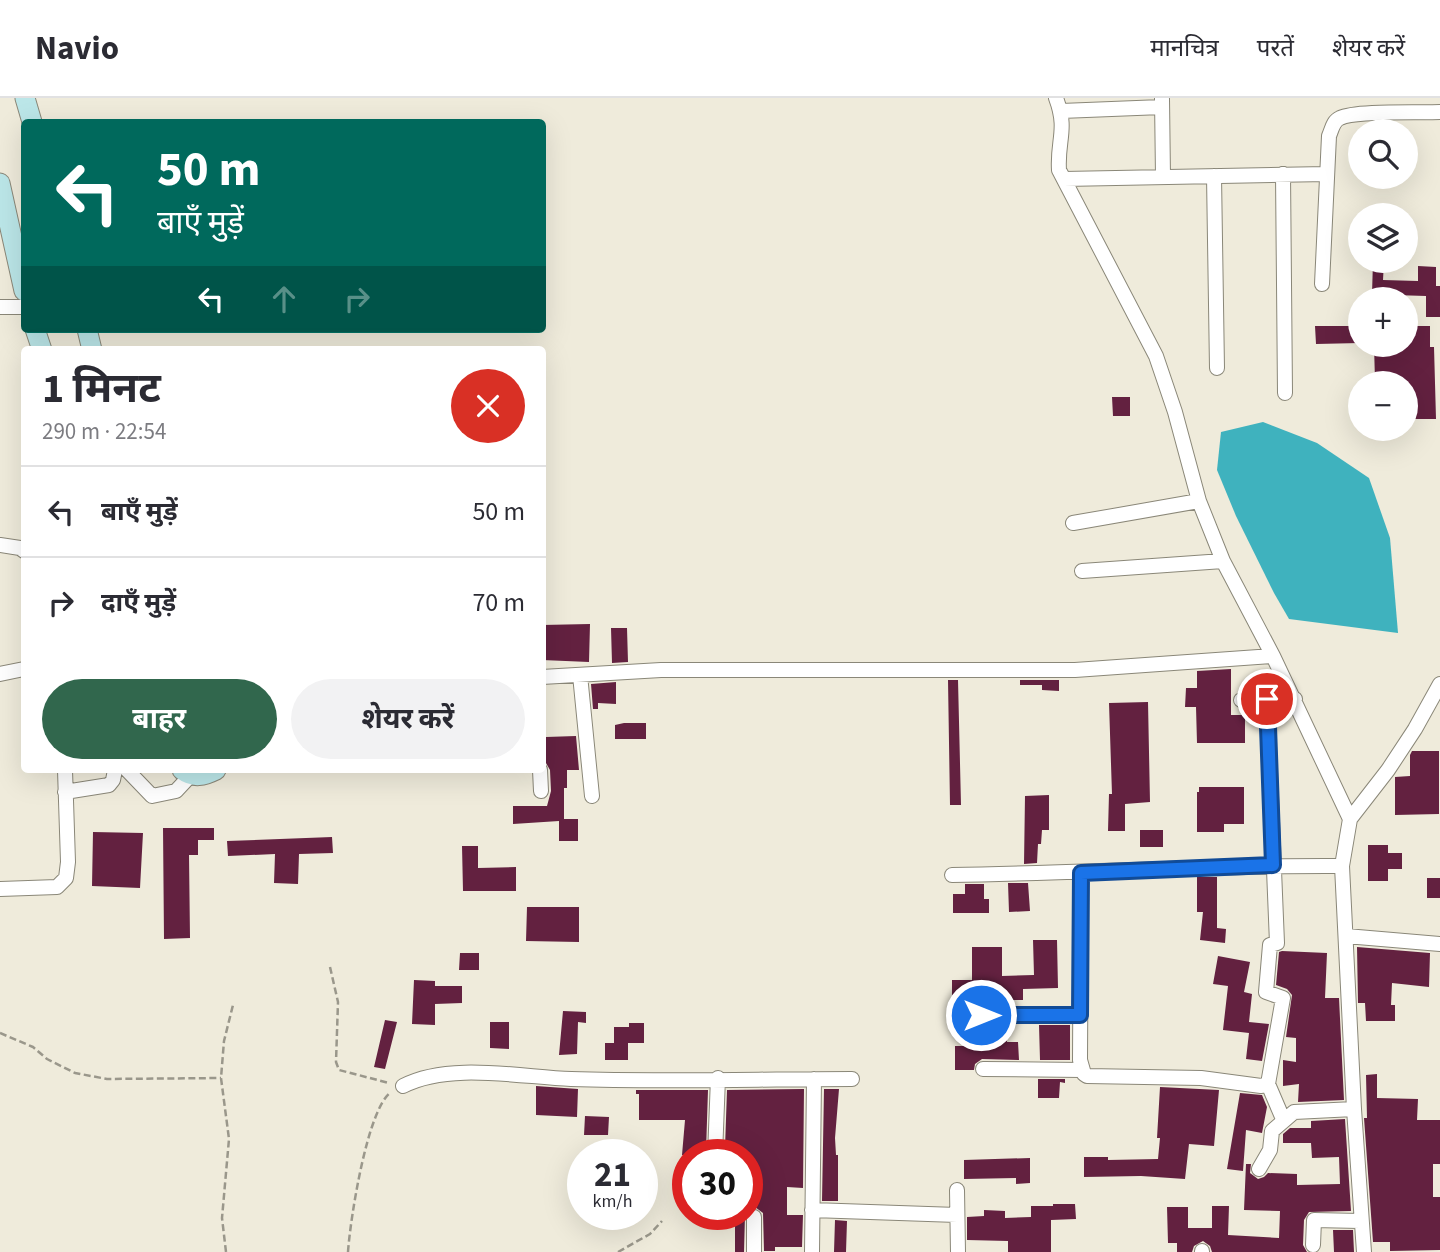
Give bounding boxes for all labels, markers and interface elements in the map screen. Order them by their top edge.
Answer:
text: Navio [35,25,119,72]
text: मानचित्र [1150,31,1219,66]
text: परतें [1257,31,1294,66]
text: शेयर करें [1332,31,1405,66]
map controls [1348,119,1418,441]
button: search [1348,119,1418,189]
text: 50 m [157,135,261,205]
icon: left [42,147,133,238]
text: बाएँ मुड़ें [157,200,244,246]
button: layers [1348,203,1418,273]
icon: left [192,280,230,318]
icon: ahead [265,280,303,318]
icon: right [338,280,376,318]
button: + [1348,287,1418,357]
text: 1 मिनट [42,359,161,419]
button: close [451,369,525,443]
button: − [1348,371,1418,441]
text: 290 m · 22:54 [42,415,166,448]
icon: left [42,493,80,531]
text: बाएँ मुड़ें [101,493,178,530]
text: 50 m [472,493,525,530]
icon: right [42,584,80,622]
text: दाएँ मुड़ें [101,584,176,621]
text: 70 m [472,584,525,621]
pin [1237,669,1297,729]
button: बाहर [42,679,277,759]
button: शेयर करें [291,679,525,759]
icon: arrive [1248,680,1286,718]
position arrow [944,978,1018,1052]
speed limit sign: 30 [672,1139,763,1230]
text: 21 [594,1150,631,1200]
text: km/h [593,1189,632,1214]

